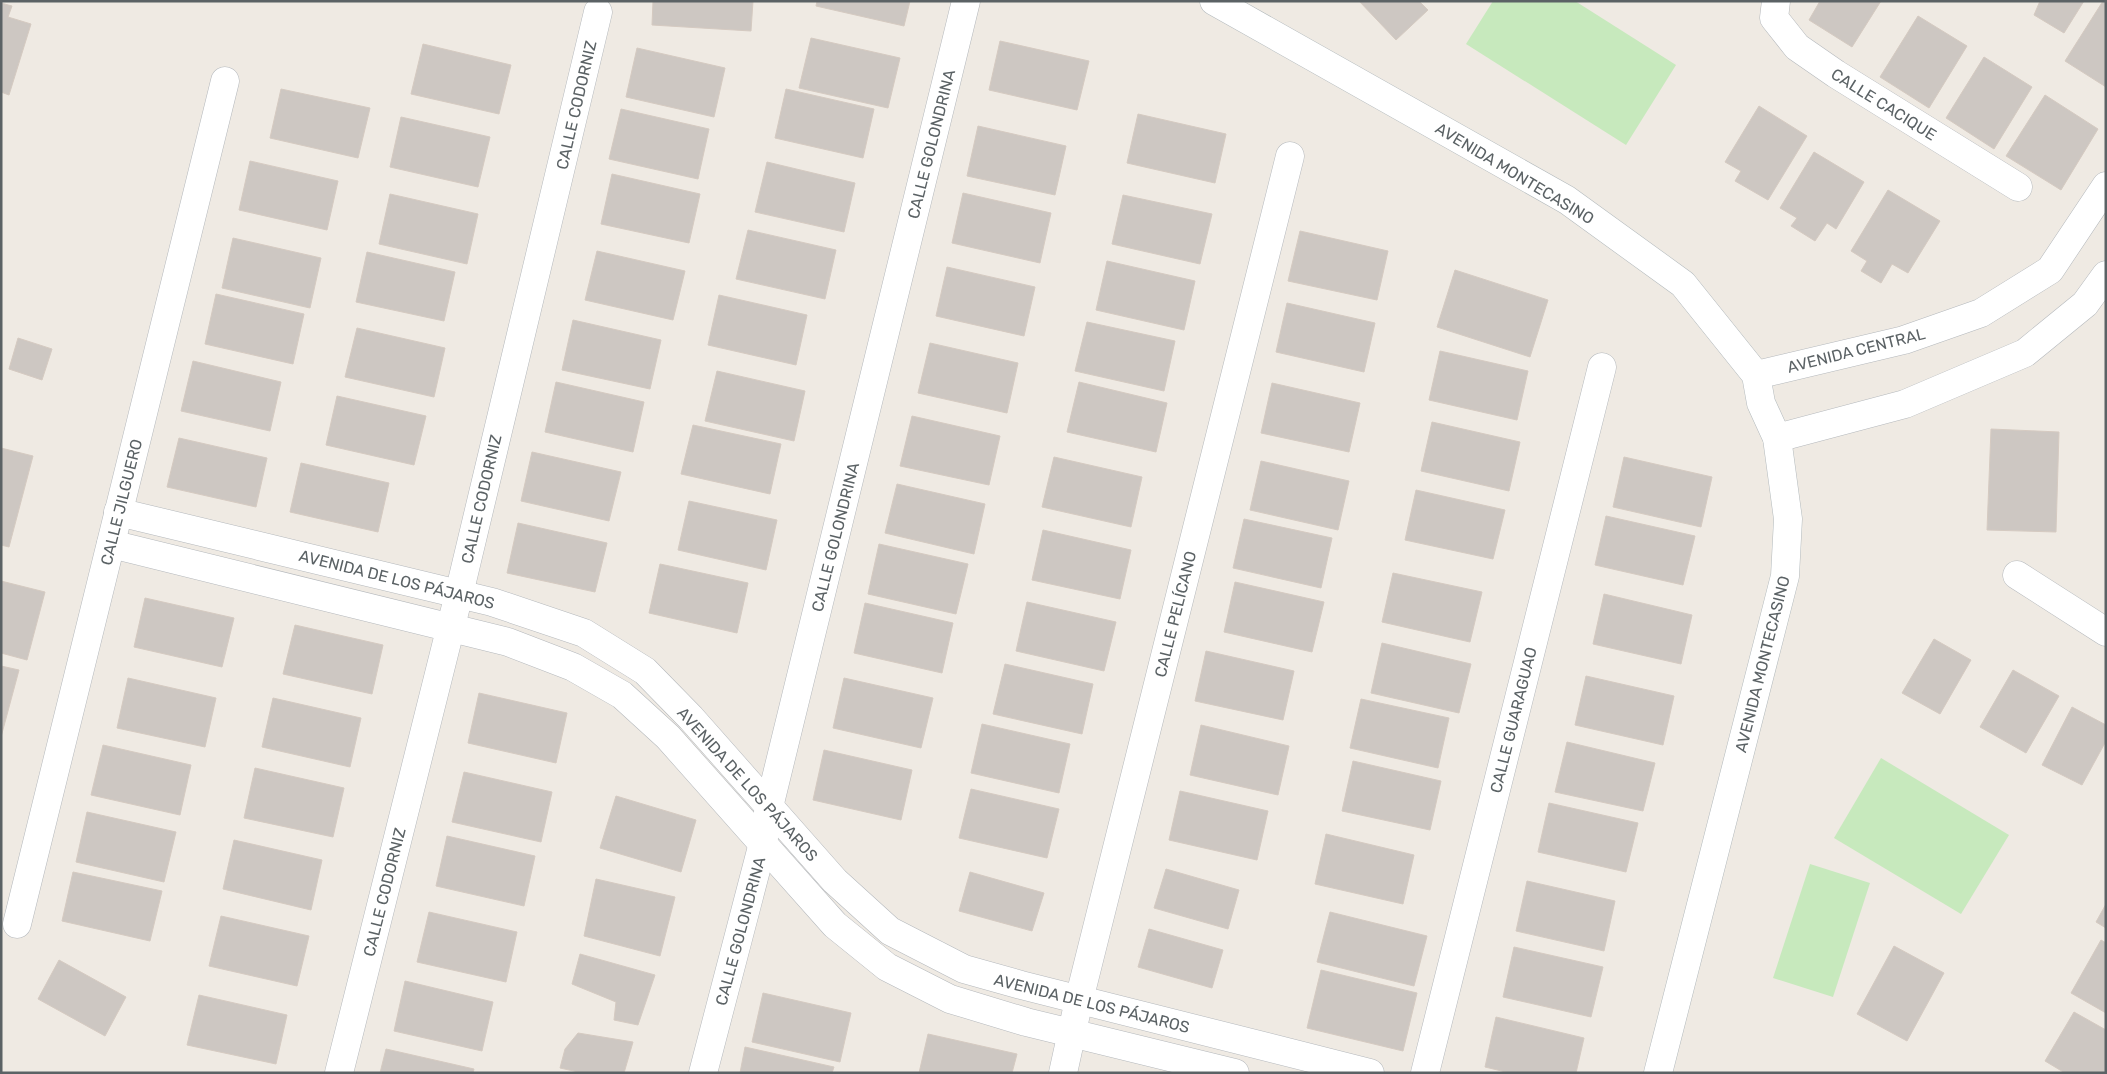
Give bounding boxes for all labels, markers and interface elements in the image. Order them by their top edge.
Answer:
street label: CALLE CODORNIZ [552,39,601,171]
street label: CALLE CACIQUE [1828,64,1940,144]
street label: CALLE GOLONDRINA [904,67,959,221]
street label: AVENIDA MONTECASINO [1432,119,1597,228]
street label: AVENIDA CENTRAL [1785,324,1927,377]
street label: CALLE CODORNIZ [457,433,506,565]
street label: CALLE JILGUERO [97,437,146,567]
street label: CALLE GOLONDRINA [808,460,863,614]
street label: AVENIDA DE LOS PÁJAROS [297,546,497,613]
street label: CALLE PELÍCANO [1151,549,1200,679]
street label: AVENIDA MONTECASINO [1731,574,1794,754]
street label: CALLE GUARAGUAO [1486,645,1541,795]
street label: AVENIDA DE LOS PÁJAROS [673,703,822,865]
street label: CALLE CODORNIZ [359,826,410,958]
street label: CALLE GOLONDRINA [711,854,770,1008]
street label: AVENIDA DE LOS PÁJAROS [992,970,1192,1037]

